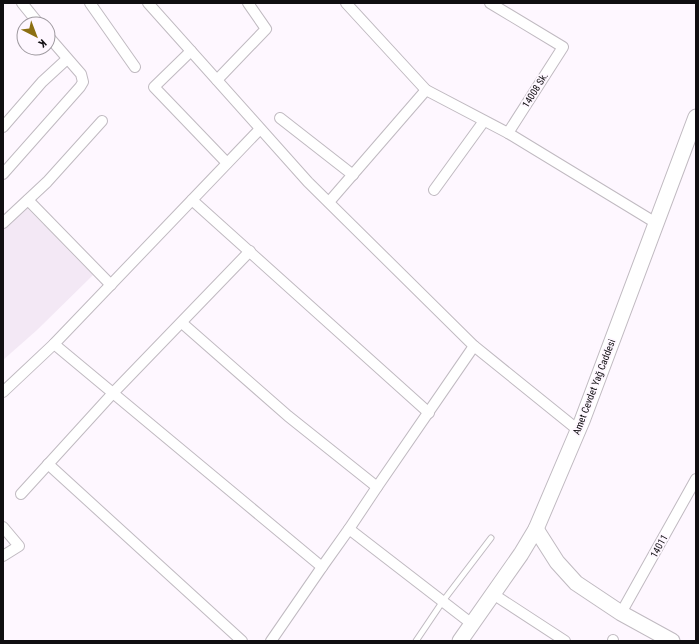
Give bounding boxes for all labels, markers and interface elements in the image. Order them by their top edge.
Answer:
north arrow [16,16,56,56]
text: K [35,36,49,51]
street label: 14008 Sk. [520,70,550,110]
street label: Amet Cevdet Yağ Caddesi [571,338,617,436]
street label: 14011 [648,533,670,559]

